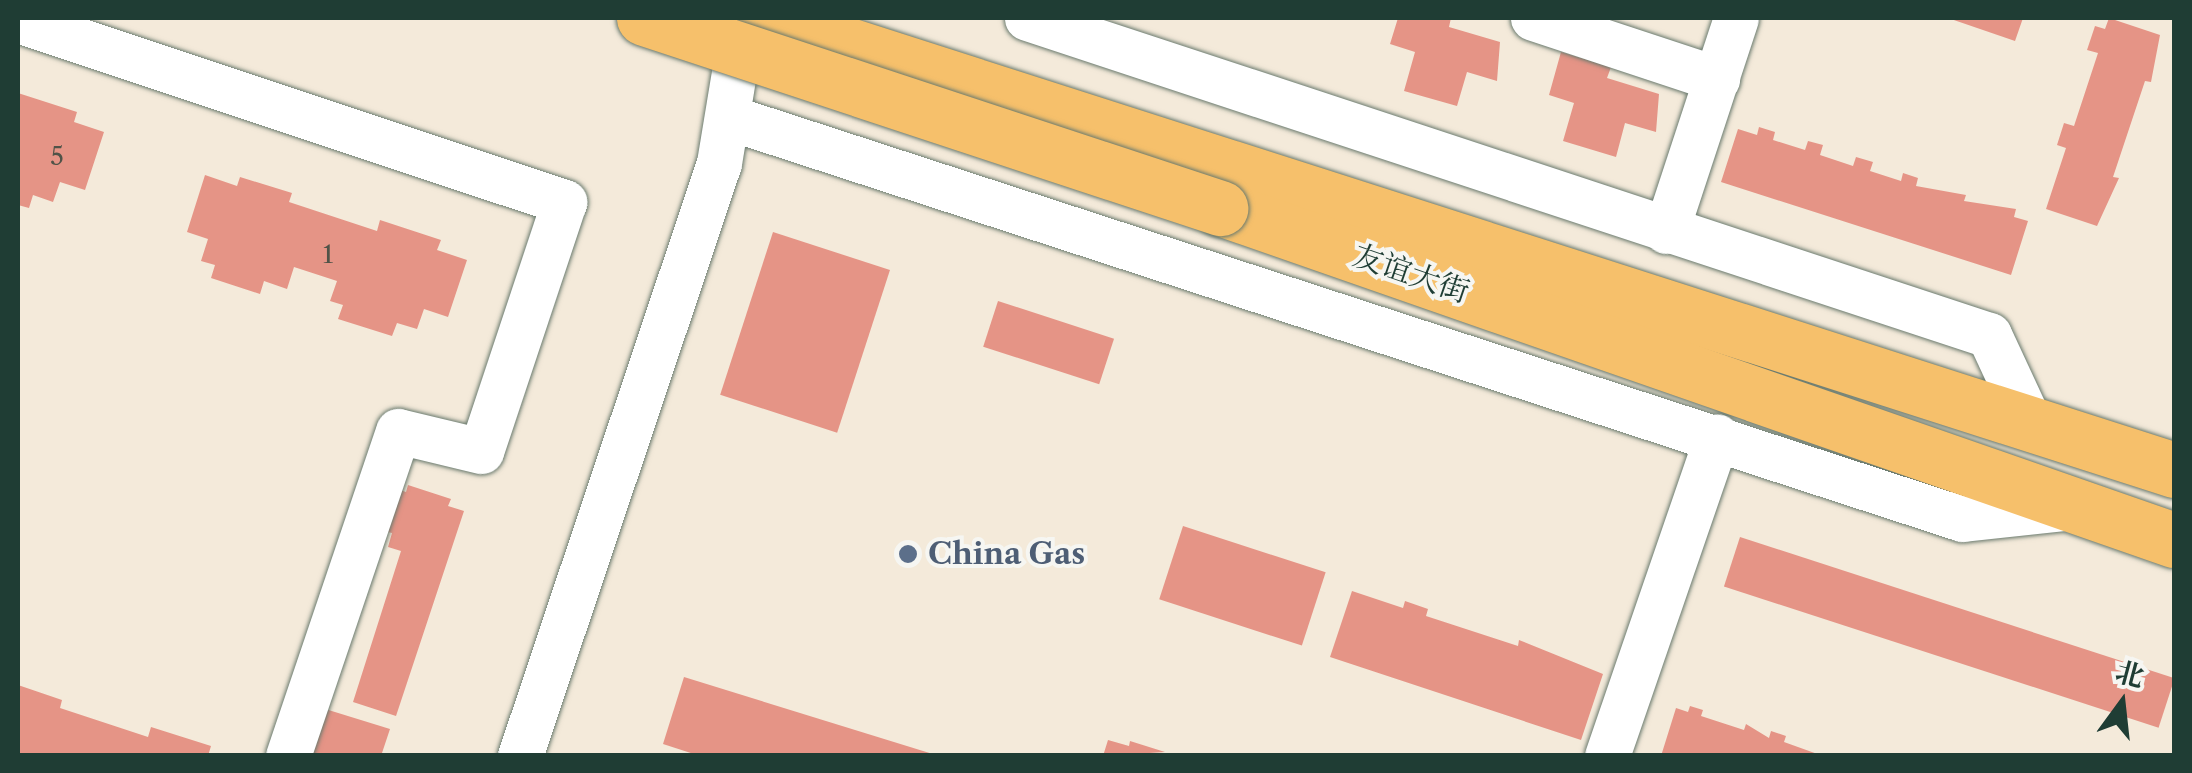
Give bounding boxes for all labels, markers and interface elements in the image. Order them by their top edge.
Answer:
house number: 5 [50,142,64,172]
street label: 友谊大街 [1348,237,1474,311]
house number: 1 [323,240,333,270]
place label: China Gas [928,536,1086,572]
marker: China Gas [897,543,919,565]
north arrow [2072,653,2172,753]
text: 北 [2112,654,2148,694]

